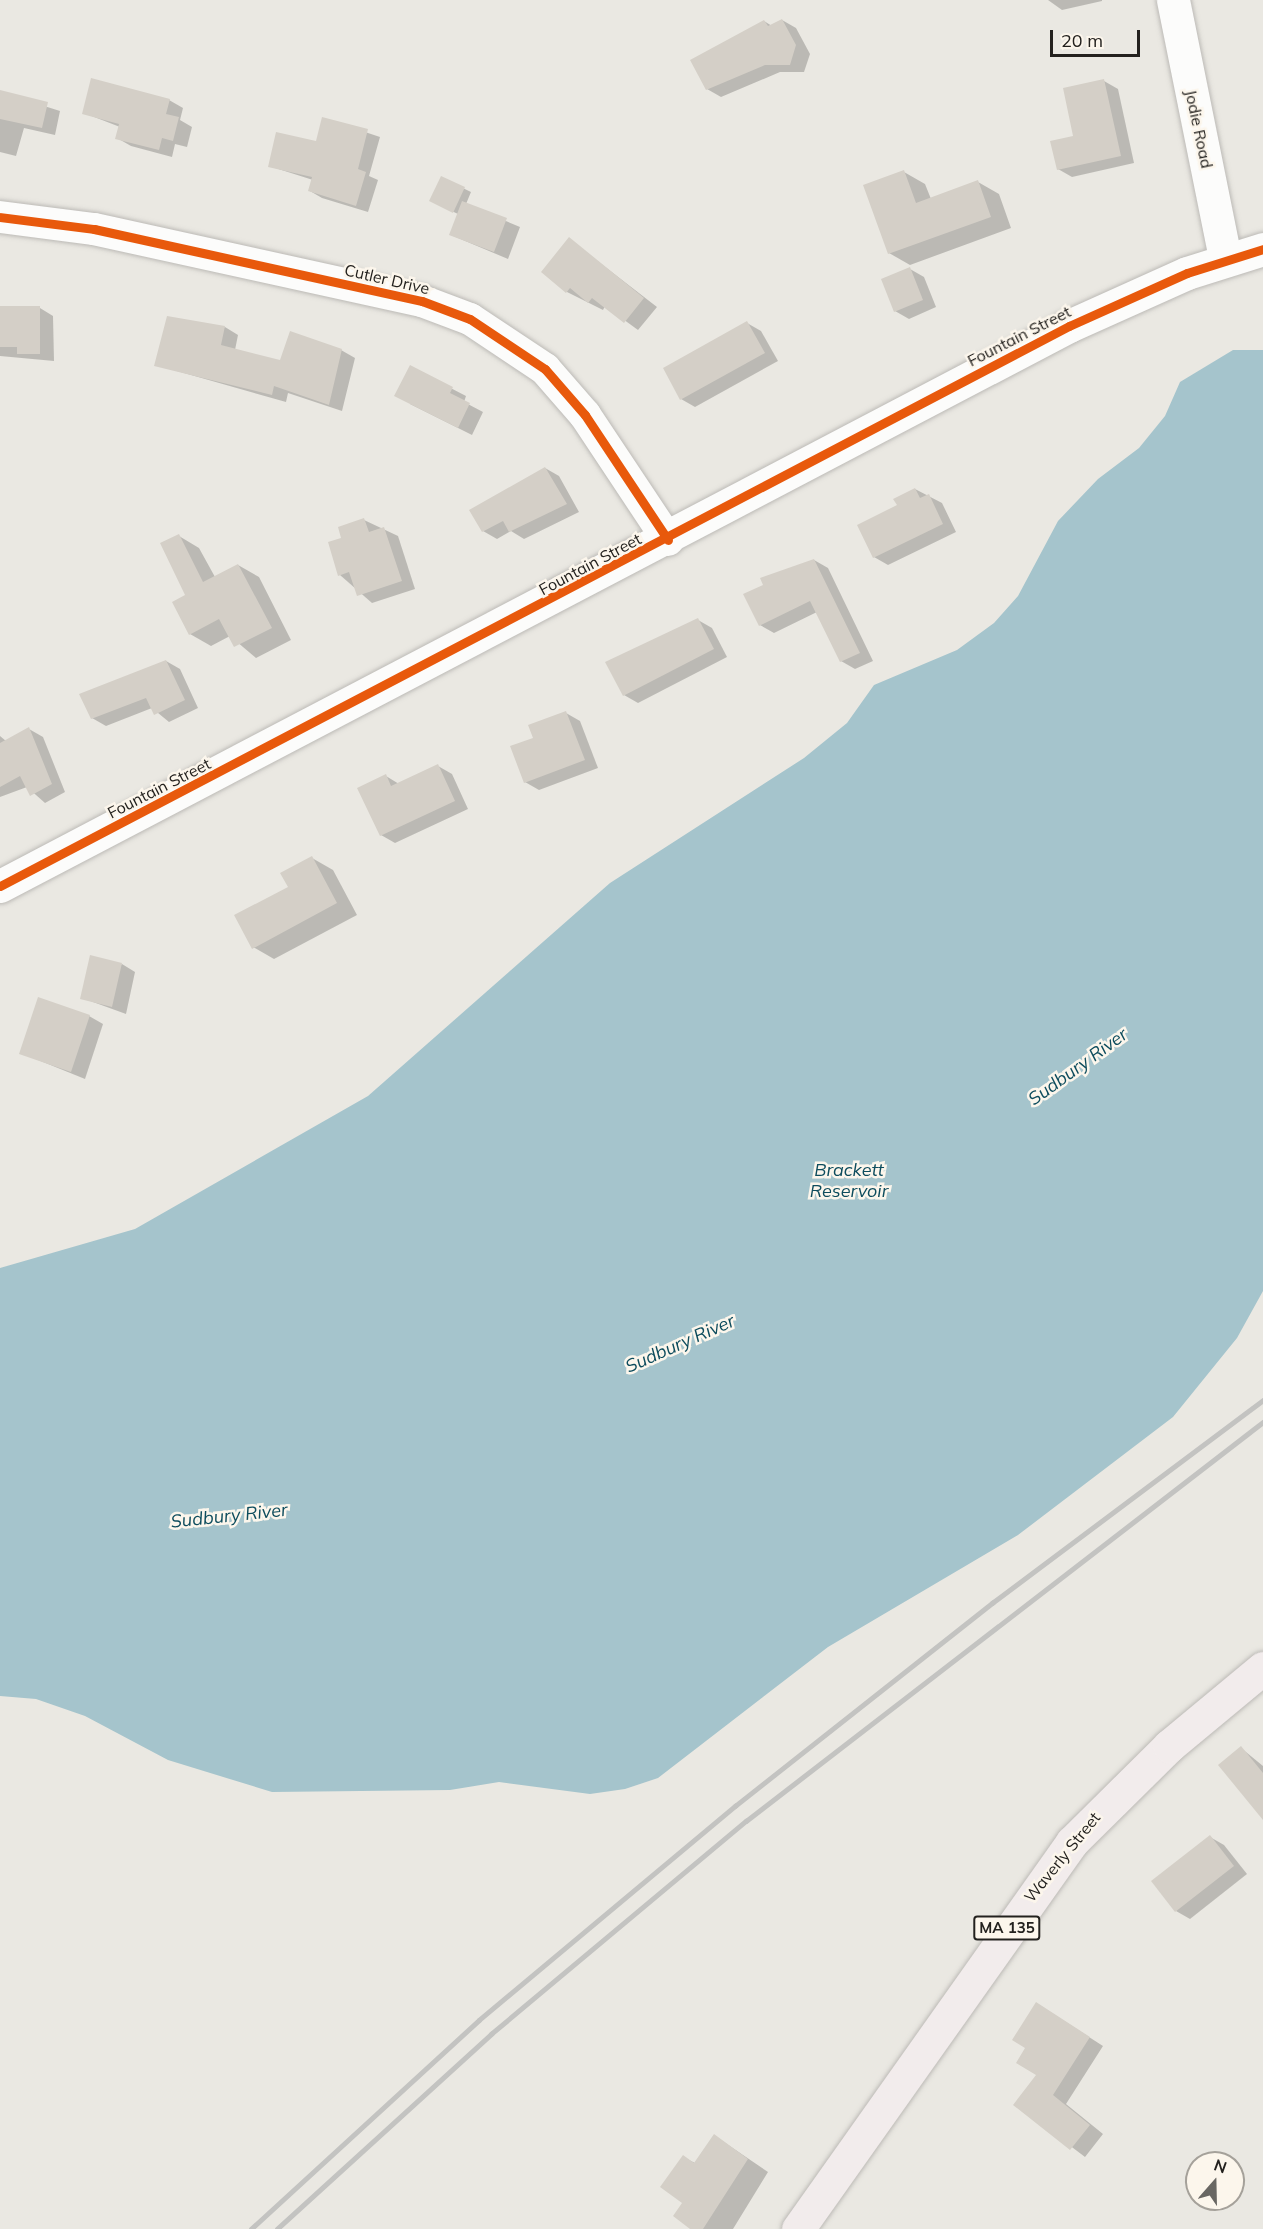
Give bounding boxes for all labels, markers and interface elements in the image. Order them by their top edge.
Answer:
scale bar [1053,18,1143,56]
text: 20 m [1061,29,1103,52]
street label: Jodie Road [1181,88,1217,170]
street label: Cutler Drive [343,260,431,298]
street label: Fountain Street [964,302,1074,370]
street label: Fountain Street [536,529,644,599]
street label: Fountain Street [104,754,214,822]
water label: Sudbury River [1024,1024,1132,1110]
water label: Brackett Reservoir [810,1160,888,1202]
water label: Sudbury River [622,1310,738,1378]
water label: Sudbury River [169,1499,289,1533]
street label: Waverly Street [1020,1808,1104,1906]
road number: MA 135 [972,1916,1042,1940]
north arrow [1185,2151,1245,2211]
text: N [1211,2154,1230,2177]

